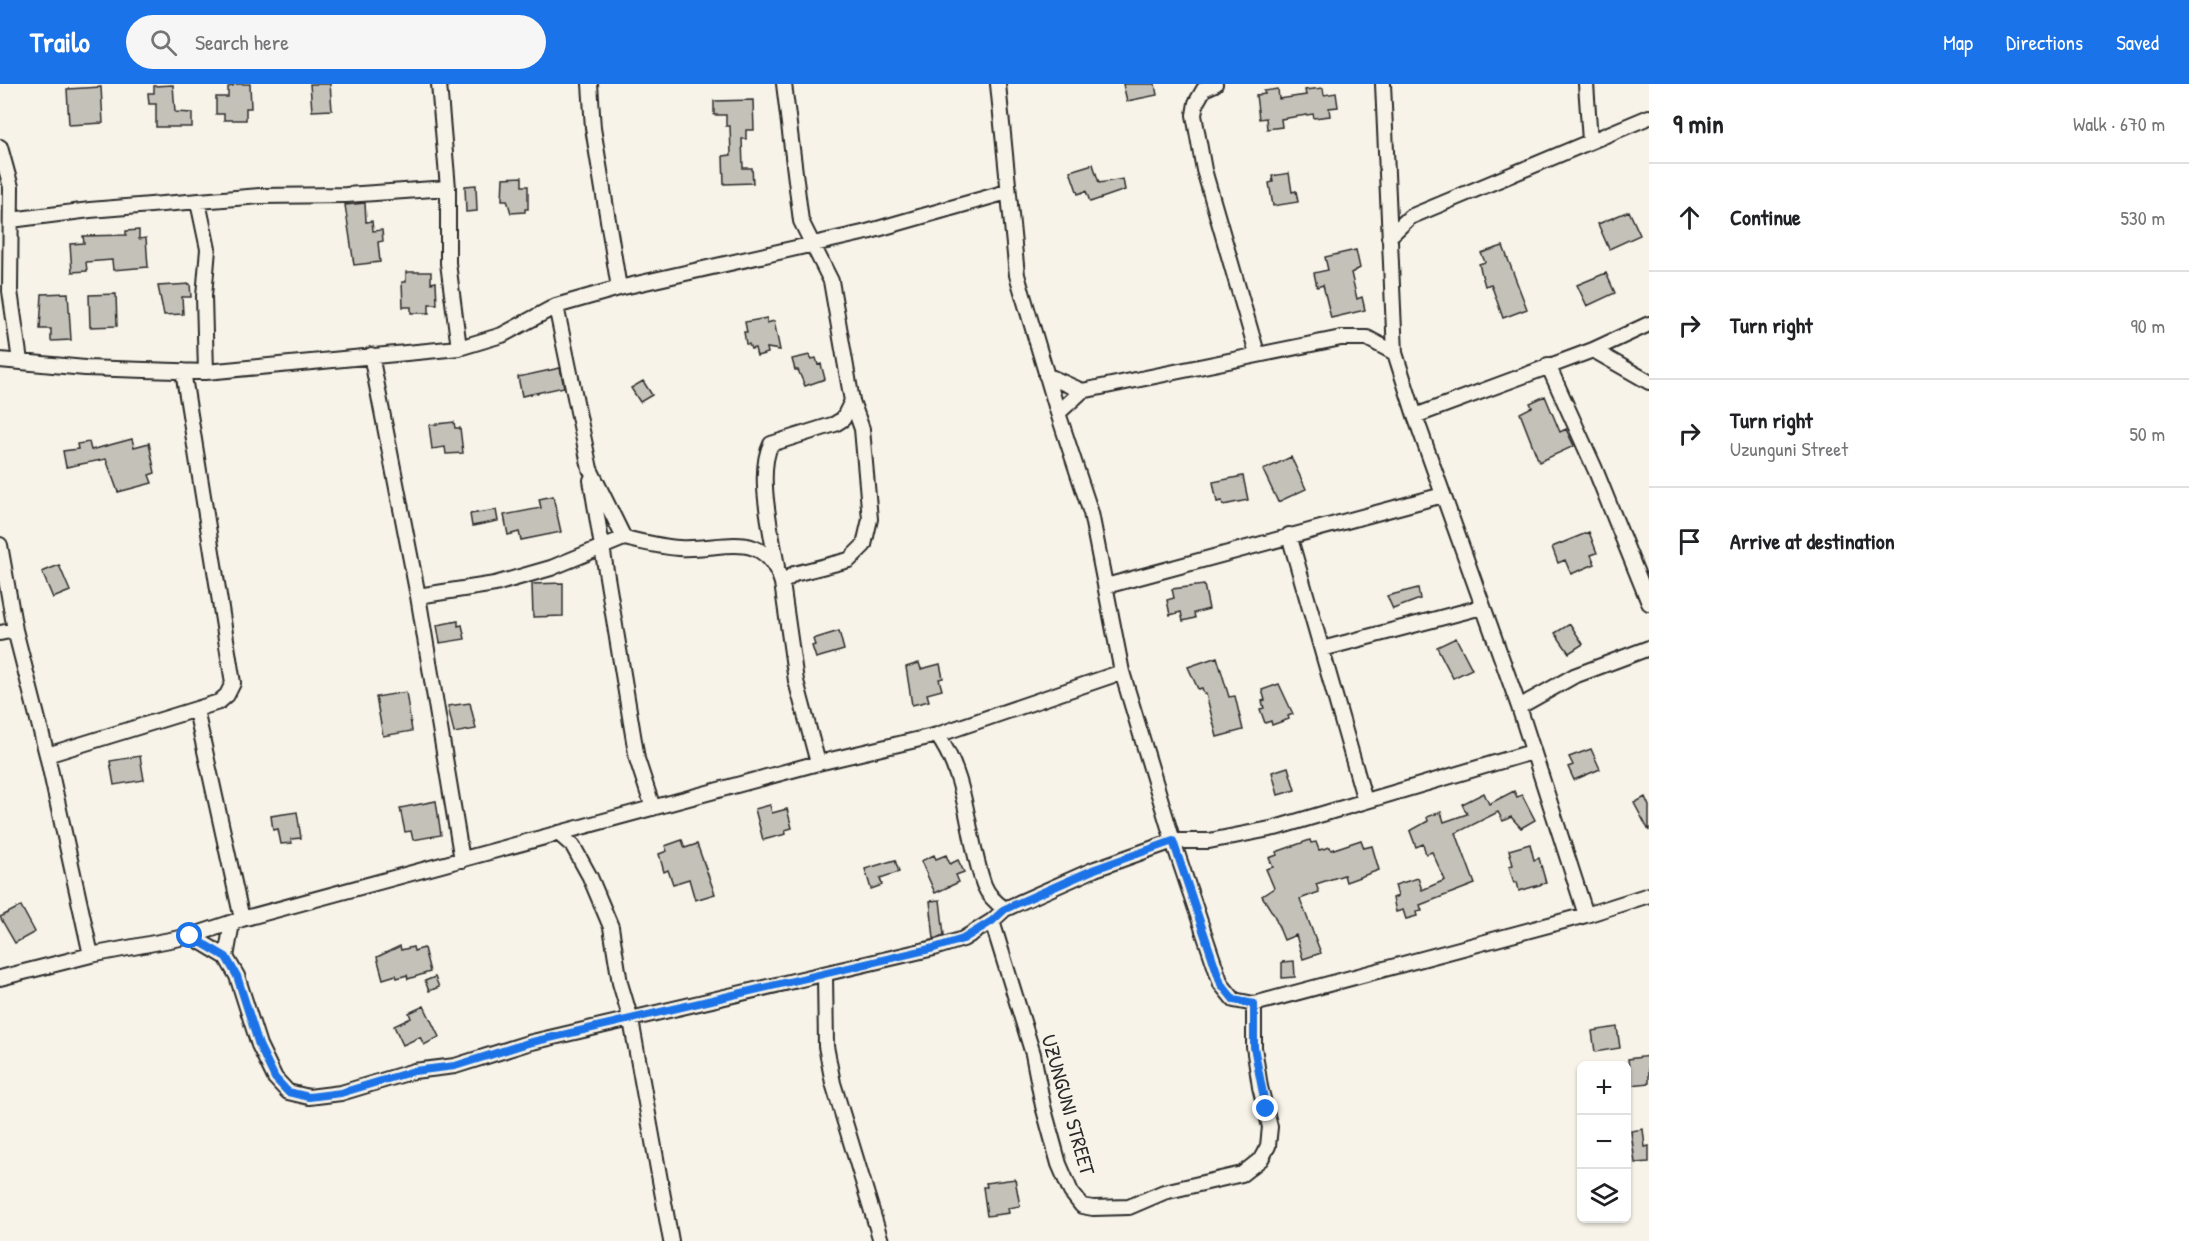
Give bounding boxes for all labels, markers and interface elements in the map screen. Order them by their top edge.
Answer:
search box [126,15,546,69]
text: Trailo [30,23,90,61]
icon: search [147,26,180,59]
text: Search here [195,27,289,57]
text: Map [1943,28,1973,57]
text: Directions [2006,28,2083,57]
text: Saved [2116,28,2159,57]
text: 9 min [1673,106,1724,141]
text: Walk · 670 m [2073,110,2165,137]
icon: ahead [1673,201,1706,234]
text: Continue [1730,202,1801,232]
text: 530 m [2120,204,2165,231]
icon: right [1673,309,1706,342]
text: Turn right [1730,310,1813,340]
text: 90 m [2131,312,2165,339]
text: Turn right [1730,405,1813,435]
icon: right [1673,417,1706,450]
text: 50 m [2129,420,2165,447]
text: Uzunguni Street [1730,435,1848,462]
icon: arrive [1673,525,1706,558]
text: Arrive at destination [1730,526,1895,556]
route start [176,922,202,948]
street label: UZUNGUNI STREET [1035,1031,1103,1180]
map controls [1577,1061,1631,1223]
button: + [1577,1061,1631,1115]
route end [1252,1095,1278,1121]
button: − [1577,1115,1631,1169]
button: layers [1577,1169,1631,1223]

